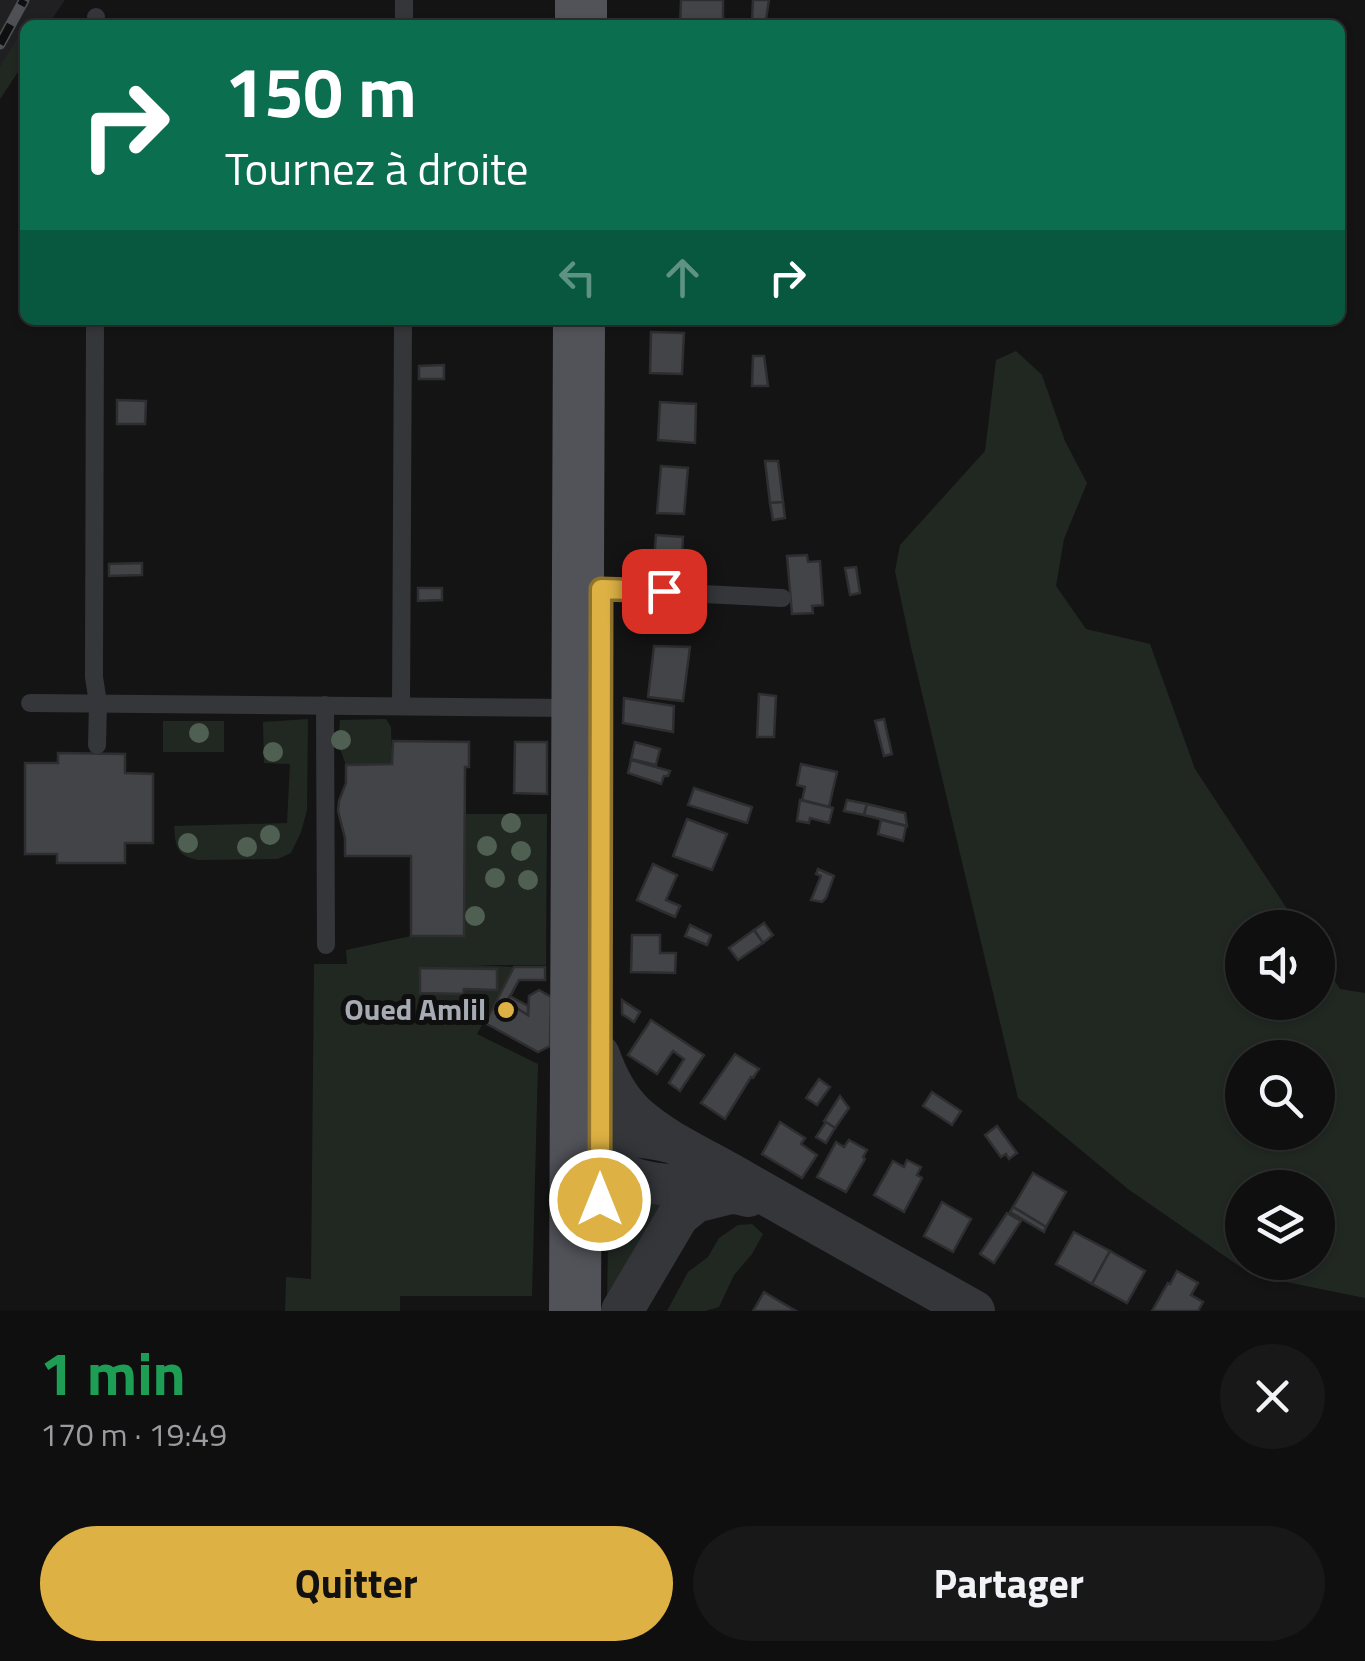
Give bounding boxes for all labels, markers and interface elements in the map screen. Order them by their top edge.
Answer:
text: 150 m [225,38,417,144]
icon: right [60,60,190,190]
text: Tournez à droite [225,134,529,202]
icon: left [550,250,605,305]
icon: ahead [655,250,710,305]
icon: right [760,250,815,305]
pin [622,549,707,634]
icon: arrive [637,564,692,619]
map controls [1225,910,1335,1280]
button: sound [1225,910,1335,1020]
place label: Oued Amlil [344,986,486,1032]
marker: Oued Amlil [495,999,517,1021]
button: search [1225,1040,1335,1150]
position arrow [548,1148,652,1252]
button: layers [1225,1170,1335,1280]
text: 1 min [40,1327,186,1418]
button: close [1220,1344,1325,1449]
text: 170 m · 19:49 [40,1410,227,1458]
button: Quitter [40,1526,673,1641]
button: Partager [693,1526,1325,1641]

